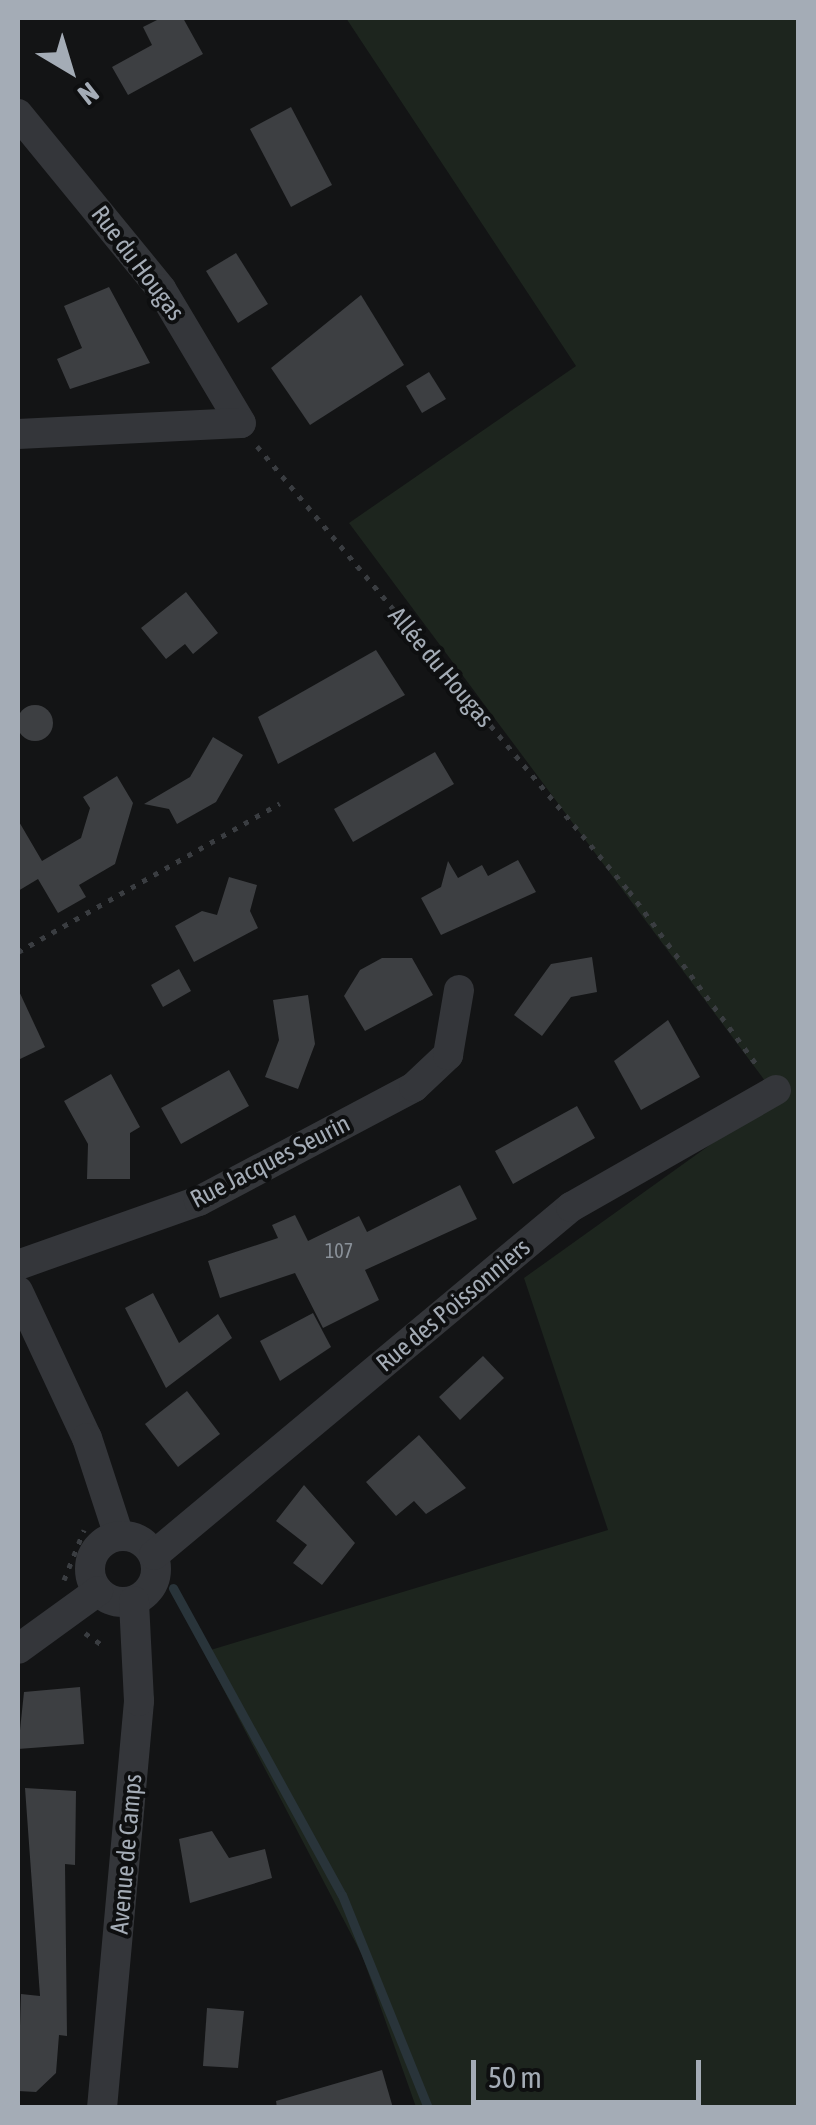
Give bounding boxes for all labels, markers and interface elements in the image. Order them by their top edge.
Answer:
north arrow [20,20,120,120]
text: N [72,76,105,111]
street label: Rue du Hougas [85,200,191,326]
street label: Allée du Hougas [382,601,500,733]
street label: Rue Jacques Seurin [185,1108,355,1214]
street label: Rue des Poissonniers [370,1232,536,1378]
house number: 107 [325,1238,353,1262]
street label: Avenue de Camps [104,1773,148,1935]
scale bar [476,2040,706,2102]
text: 50 m [488,2060,542,2094]

